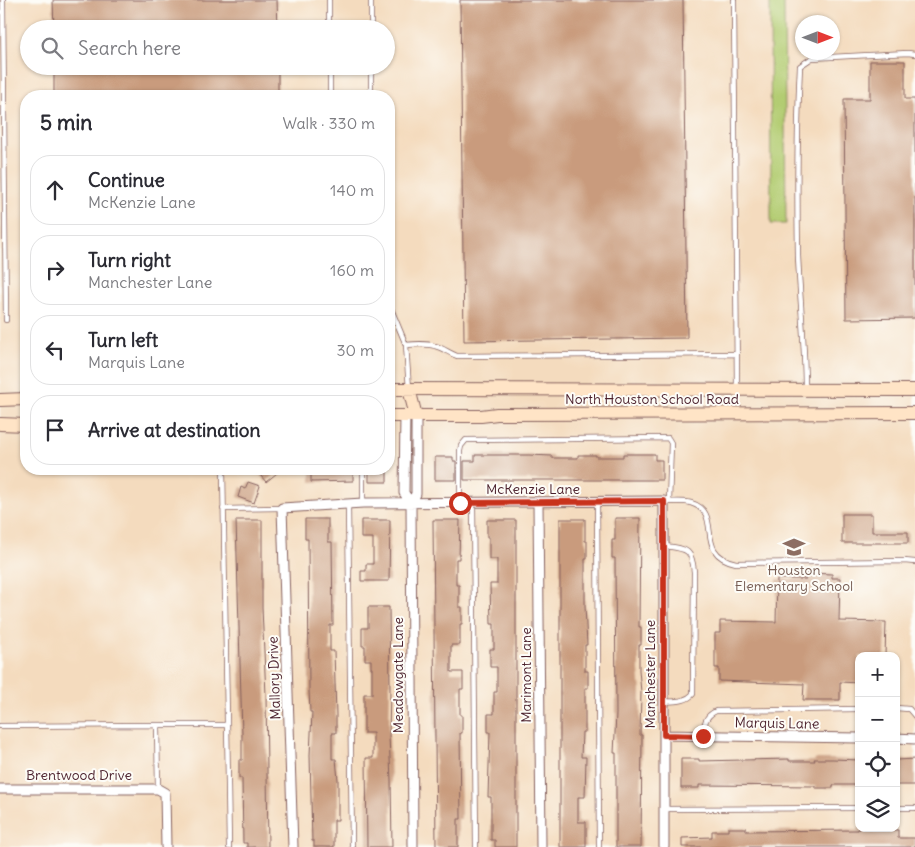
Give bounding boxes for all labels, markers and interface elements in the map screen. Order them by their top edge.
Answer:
north arrow [795,15,840,60]
search box [20,20,395,75]
icon: search [38,34,66,62]
text: Search here [78,36,181,60]
text: 5 min [40,109,92,136]
text: Walk · 330 m [282,113,375,133]
text: Continue [88,168,165,192]
icon: ahead [41,176,69,204]
text: 140 m [330,180,374,200]
text: McKenzie Lane [88,192,196,212]
text: Turn right [88,248,171,272]
icon: right [41,256,69,284]
text: 160 m [330,260,374,280]
text: Manchester Lane [88,272,212,292]
text: Turn left [88,328,158,352]
icon: left [41,336,69,364]
text: 30 m [337,340,374,360]
text: Marquis Lane [88,352,185,372]
street label: North Houston School Road [565,390,739,408]
icon: arrive [41,416,69,444]
text: Arrive at destination [88,418,261,442]
street label: McKenzie Lane [486,480,580,498]
route start [449,492,472,515]
school or university icon: Houston Elementary School [781,534,807,560]
place label: Houston Elementary School [735,561,853,595]
street label: Meadowgate Lane [389,617,407,733]
street label: Manchester Lane [641,620,659,728]
street label: Marimont Lane [517,627,535,723]
street label: Mallory Drive [264,636,284,720]
map controls [855,652,900,832]
button: + [855,652,900,697]
button: − [855,697,900,742]
street label: Marquis Lane [734,713,820,733]
route end [692,725,715,748]
button: locate [855,742,900,787]
street label: Brentwood Drive [26,766,132,784]
button: layers [855,787,900,832]

